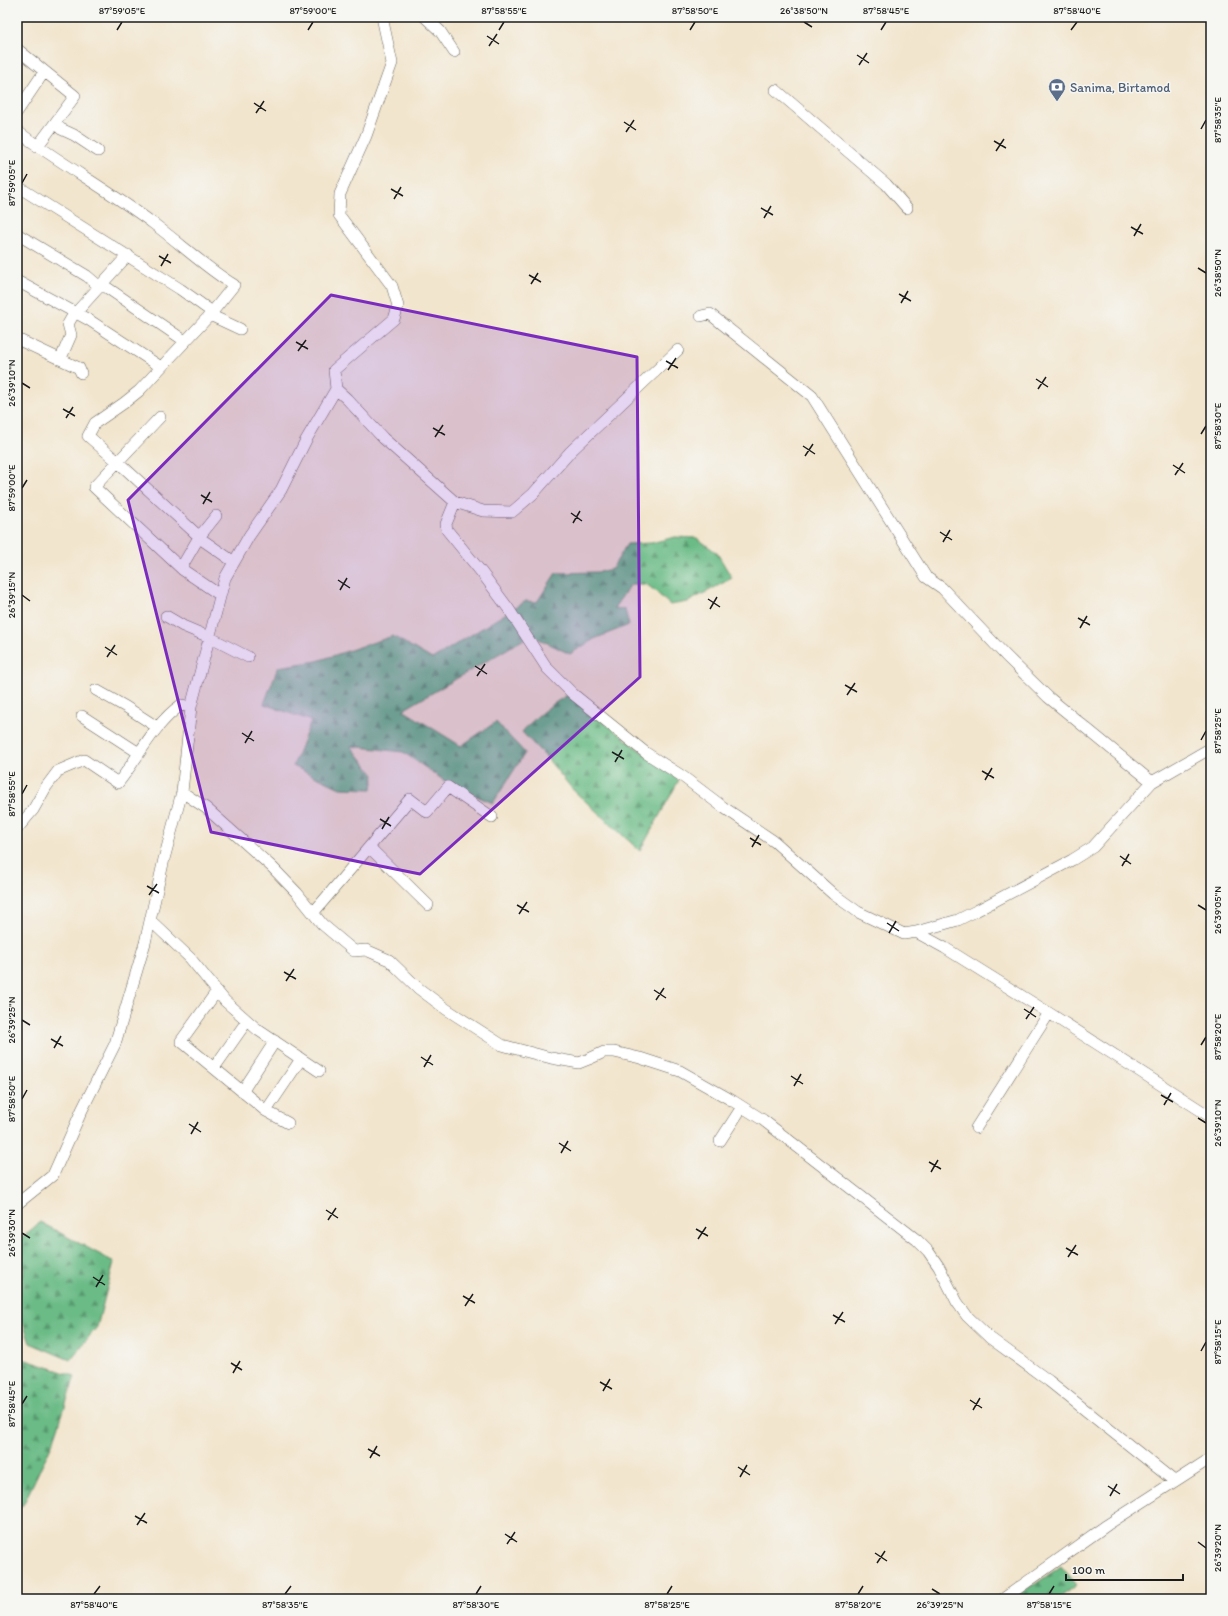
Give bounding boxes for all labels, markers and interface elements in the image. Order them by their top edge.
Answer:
text: 87°59'05"E [99,4,146,17]
text: 87°59'00"E [289,4,337,17]
text: 87°58'55"E [481,4,527,17]
text: 87°58'50"E [672,4,719,17]
text: 26°38'50"N [780,4,828,17]
text: 87°58'45"E [863,4,910,17]
text: 87°58'40"E [1053,4,1101,17]
bank icon: Sanima, Birtamod [1047,77,1067,102]
place label: Sanima, Birtamod [1070,80,1170,95]
text: 87°58'35"E [1211,97,1224,143]
text: 87°59'05"E [5,159,18,206]
text: 26°38'50"N [1211,249,1224,297]
text: 26°39'10"N [5,359,18,407]
text: 87°58'30"E [1211,402,1224,449]
text: 87°59'00"E [5,464,18,512]
text: 26°39'15"N [5,572,18,618]
text: 87°58'25"E [1211,708,1224,754]
text: 87°58'55"E [5,771,18,817]
text: 26°39'05"N [1211,886,1224,934]
text: 26°39'25"N [5,996,18,1043]
text: 87°58'20"E [1211,1013,1224,1060]
text: 87°58'50"E [5,1075,18,1122]
text: 26°39'10"N [1211,1099,1224,1147]
text: 26°39'30"N [5,1209,18,1257]
text: 87°58'15"E [1211,1319,1224,1365]
text: 87°58'45"E [5,1380,18,1427]
text: 26°39'20"N [1211,1524,1224,1572]
scale bar [1066,1556,1183,1582]
text: 100 m [1072,1563,1105,1577]
text: 87°58'40"E [70,1598,118,1611]
text: 87°58'35"E [262,1598,308,1611]
text: 87°58'30"E [453,1598,500,1611]
text: 87°58'25"E [644,1598,690,1611]
text: 87°58'20"E [835,1598,882,1611]
text: 26°39'25"N [917,1598,964,1611]
text: 87°58'15"E [1026,1598,1072,1611]

